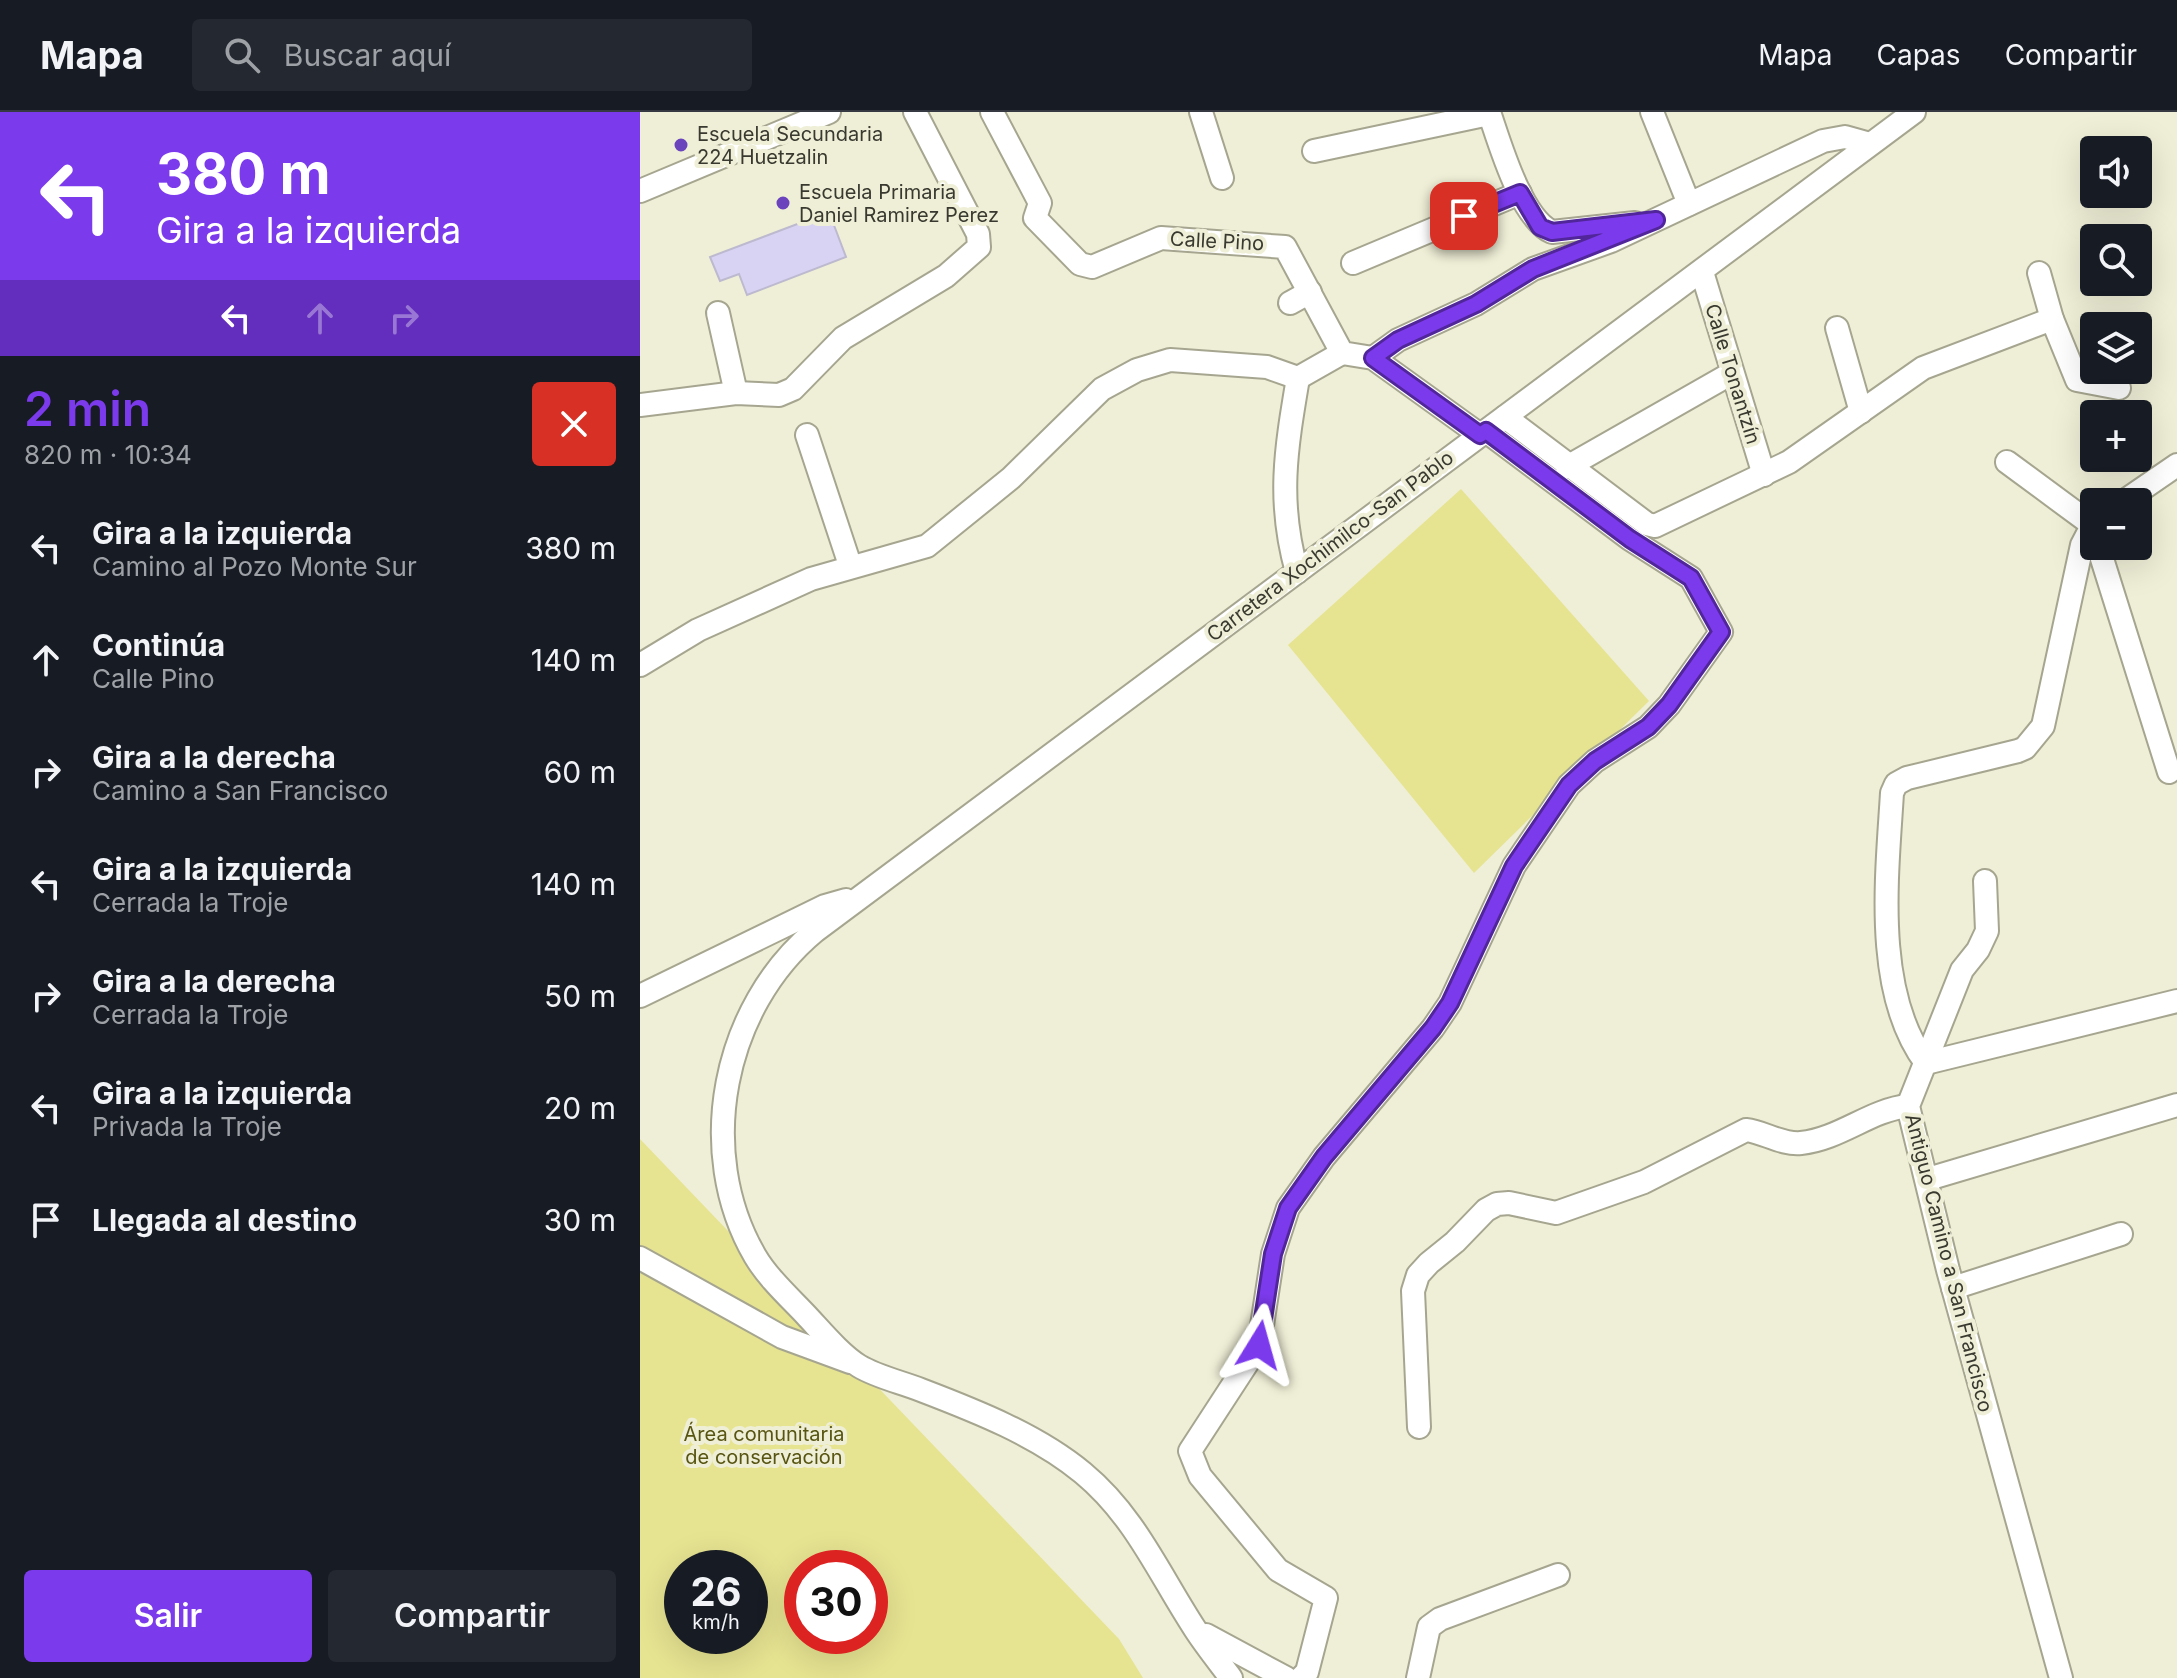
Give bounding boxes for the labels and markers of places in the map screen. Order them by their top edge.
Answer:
place label: Escuela Secundaria 224 Huetzalin [697,122,883,169]
marker: Escuela Secundaria 224 Huetzalin [672,136,690,154]
place label: Escuela Primaria Daniel Ramirez Perez [799,180,999,227]
pin [1430,182,1498,250]
marker: Escuela Primaria Daniel Ramirez Perez [774,194,792,212]

